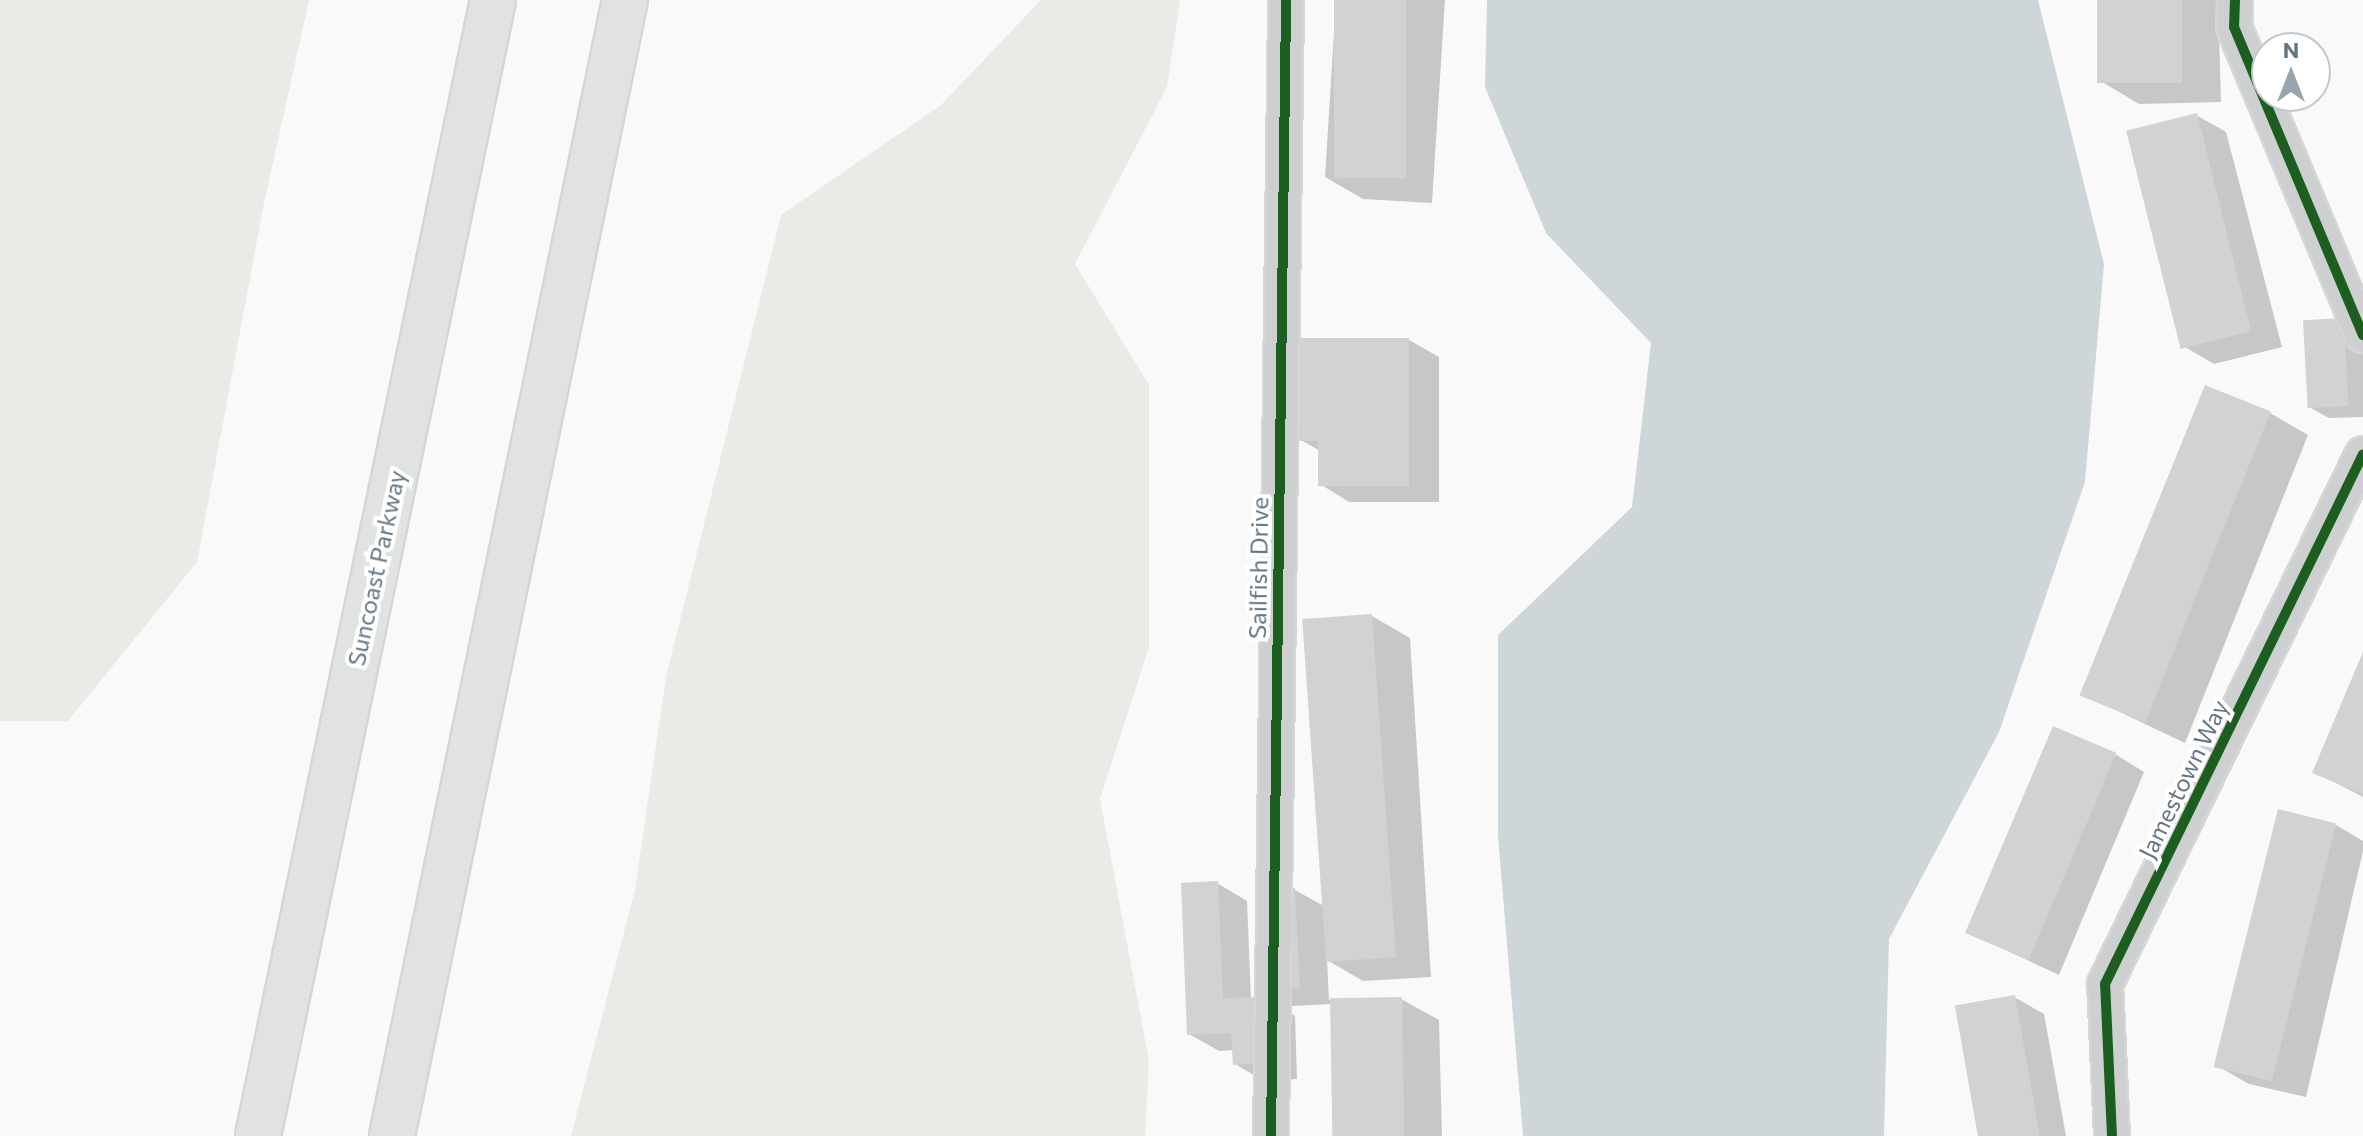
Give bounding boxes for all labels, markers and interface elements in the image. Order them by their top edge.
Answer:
north arrow [2251,32,2331,112]
text: N [2283,36,2299,63]
street label: Suncoast Parkway [341,468,411,668]
street label: Sailfish Drive [1242,497,1274,639]
street label: Jamestown Way [2132,695,2234,863]

